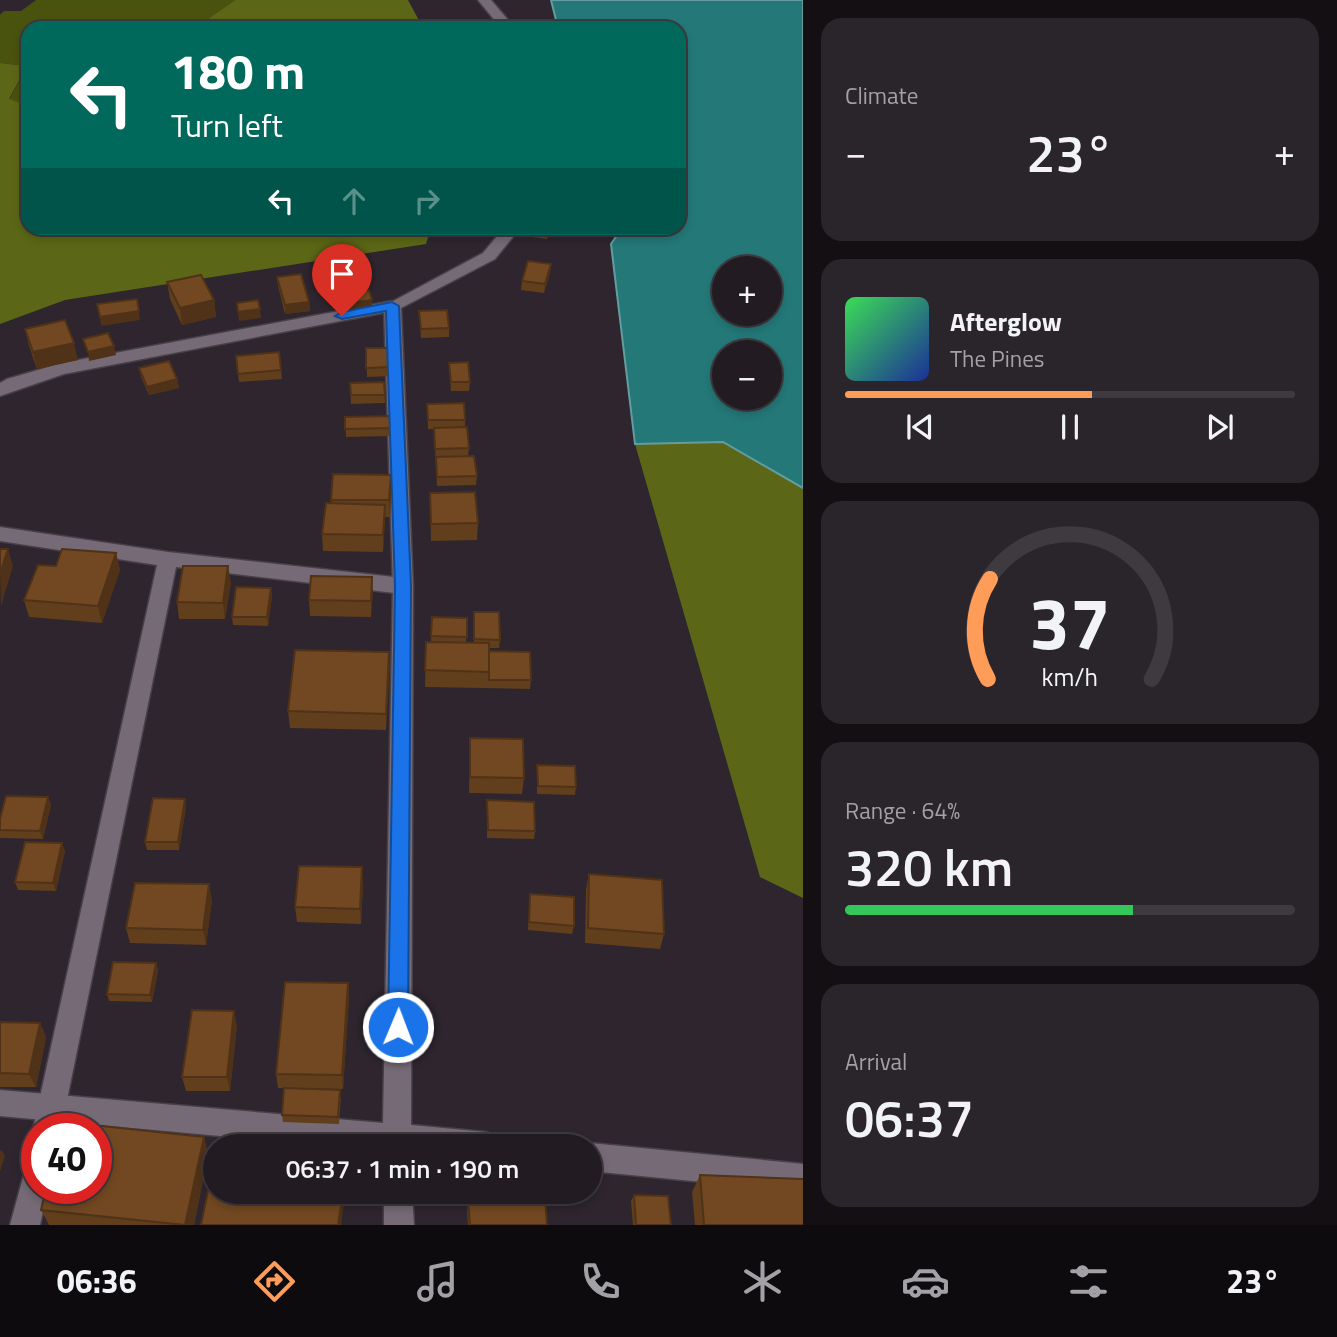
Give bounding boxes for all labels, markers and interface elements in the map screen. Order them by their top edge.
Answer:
text: 180 m [171,33,305,108]
icon: left [56,49,147,140]
text: Climate [845,78,918,113]
text: Turn left [171,101,283,149]
text: 23° [1026,113,1114,192]
text: − [845,123,866,181]
text: + [1274,123,1295,181]
icon: left [262,182,300,220]
icon: ahead [335,182,373,220]
icon: right [408,182,446,220]
pin [312,244,372,316]
icon: arrive [323,255,361,293]
map controls [712,256,782,410]
button: + [712,256,782,326]
text: Afterglow [950,302,1062,341]
button: − [712,340,782,410]
text: The Pines [950,341,1044,376]
icon: previous [901,408,939,446]
icon: pause [1051,408,1089,446]
icon: next [1201,408,1239,446]
text: 37 [1029,567,1111,677]
text: km/h [1042,657,1098,695]
text: Range · 64% [845,793,960,828]
text: 320 km [845,827,1013,906]
position arrow [361,990,435,1064]
text: Arrival [845,1044,907,1079]
text: 06:37 [845,1078,974,1157]
speed limit sign: 40 [21,1113,112,1204]
text: 06:37 · 1 min · 190 m [286,1149,519,1188]
text: 06:36 [57,1257,137,1305]
icon: directions [250,1257,299,1306]
icon: music [413,1257,462,1306]
icon: phone [576,1257,625,1306]
icon: climate [738,1257,787,1306]
icon: car [901,1257,950,1306]
icon: filters [1064,1257,1113,1306]
text: 23° [1226,1257,1280,1305]

